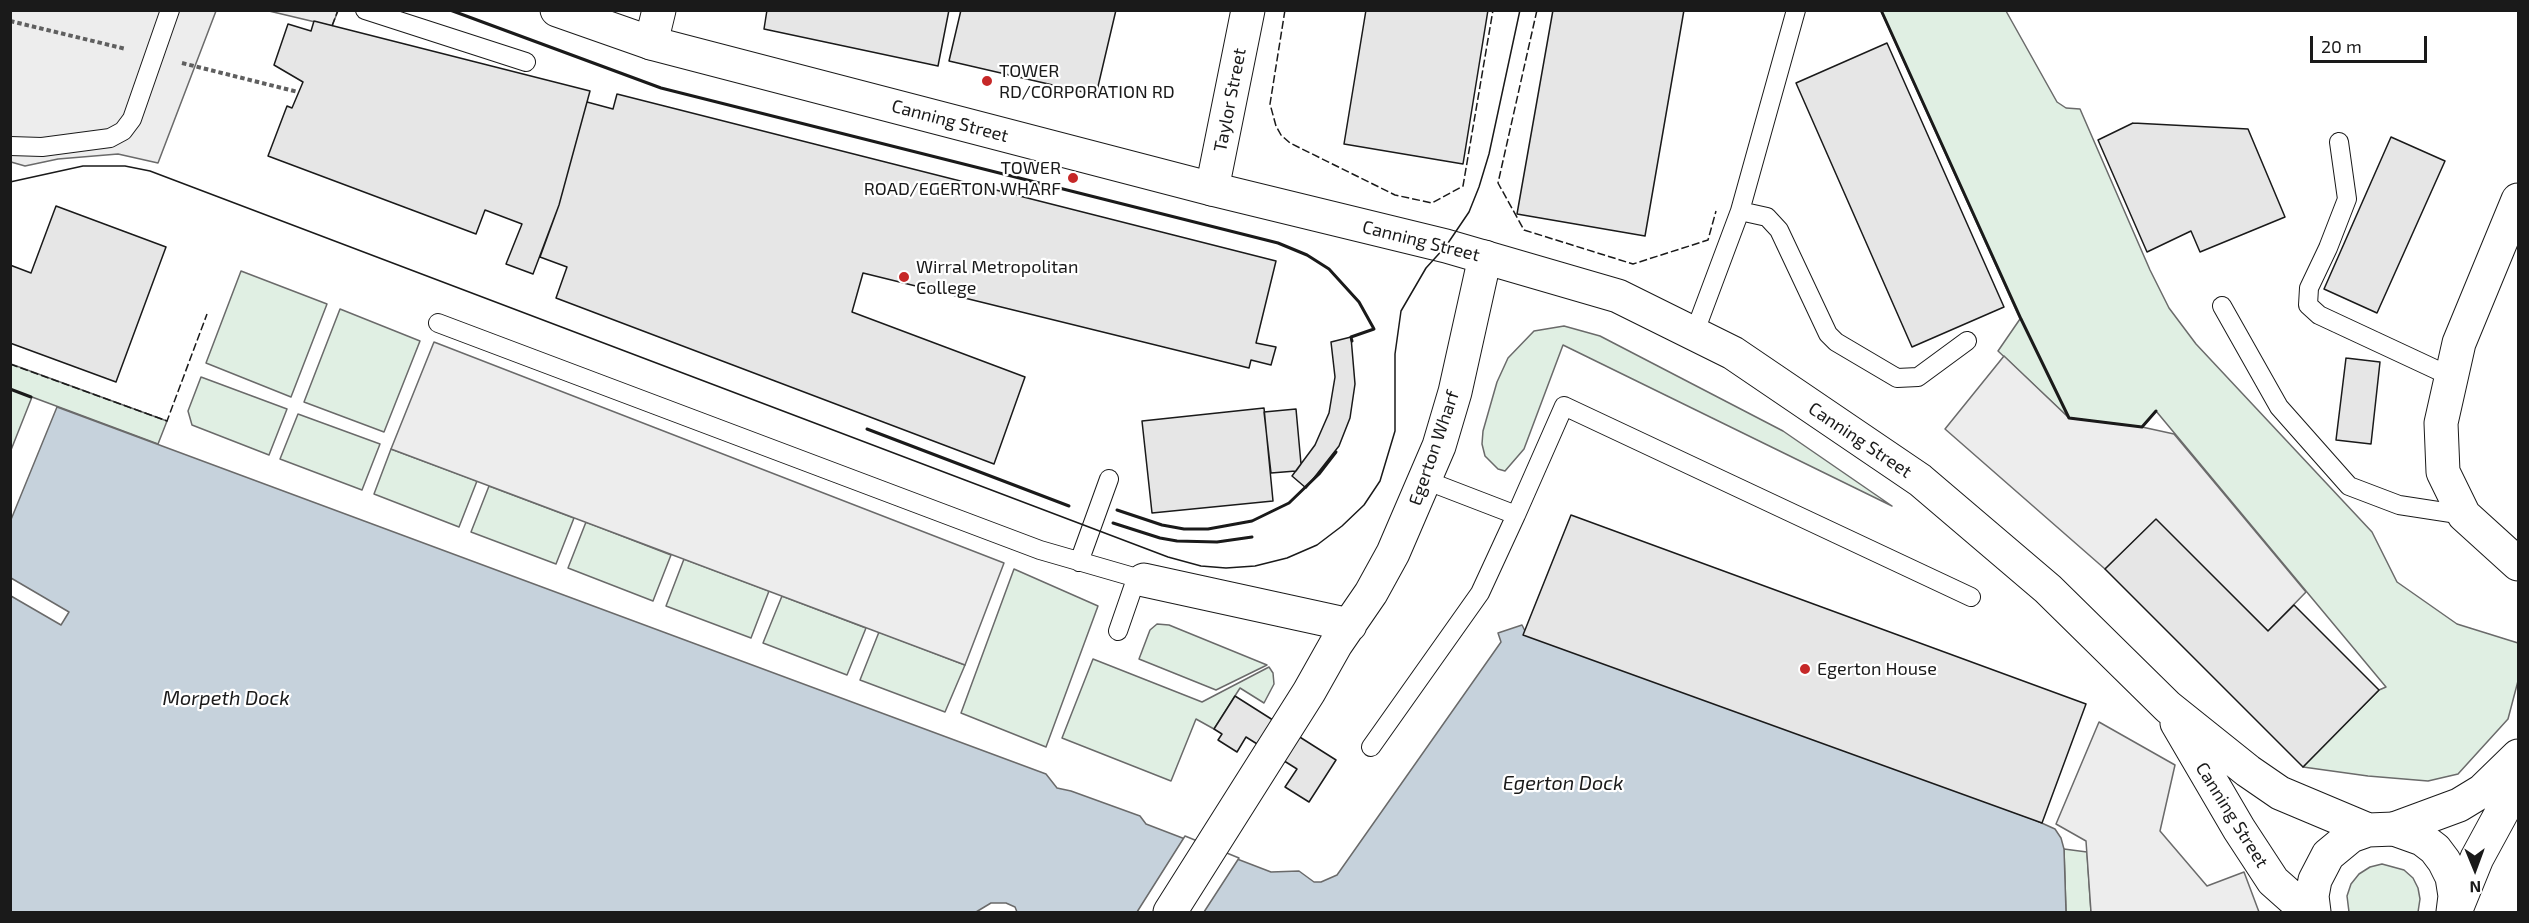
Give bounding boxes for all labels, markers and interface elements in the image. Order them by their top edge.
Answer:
scale bar [2313,24,2430,62]
text: 20 m [2321,35,2362,57]
street label: Taylor Street [1209,46,1251,154]
place label: TOWER RD/CORPORATION RD [999,60,1175,103]
marker: TOWER RD/CORPORATION RD [980,74,994,88]
street label: Canning Street [889,95,1011,147]
place label: TOWER ROAD/EGERTON WHARF [864,157,1061,200]
marker: TOWER ROAD/EGERTON WHARF [1066,171,1080,185]
street label: Canning Street [1360,216,1482,266]
place label: Wirral Metropolitan College [916,256,1078,298]
marker: Wirral Metropolitan College [897,270,911,284]
street label: Egerton Wharf [1404,388,1464,508]
street label: Canning Street [1804,397,1916,483]
place label: Egerton House [1817,658,1937,680]
marker: Egerton House [1798,662,1812,676]
water label: Morpeth Dock [162,686,290,710]
street label: Canning Street [2191,758,2273,872]
water label: Egerton Dock [1503,771,1623,795]
north arrow [2445,839,2505,899]
text: N [2469,878,2481,897]

